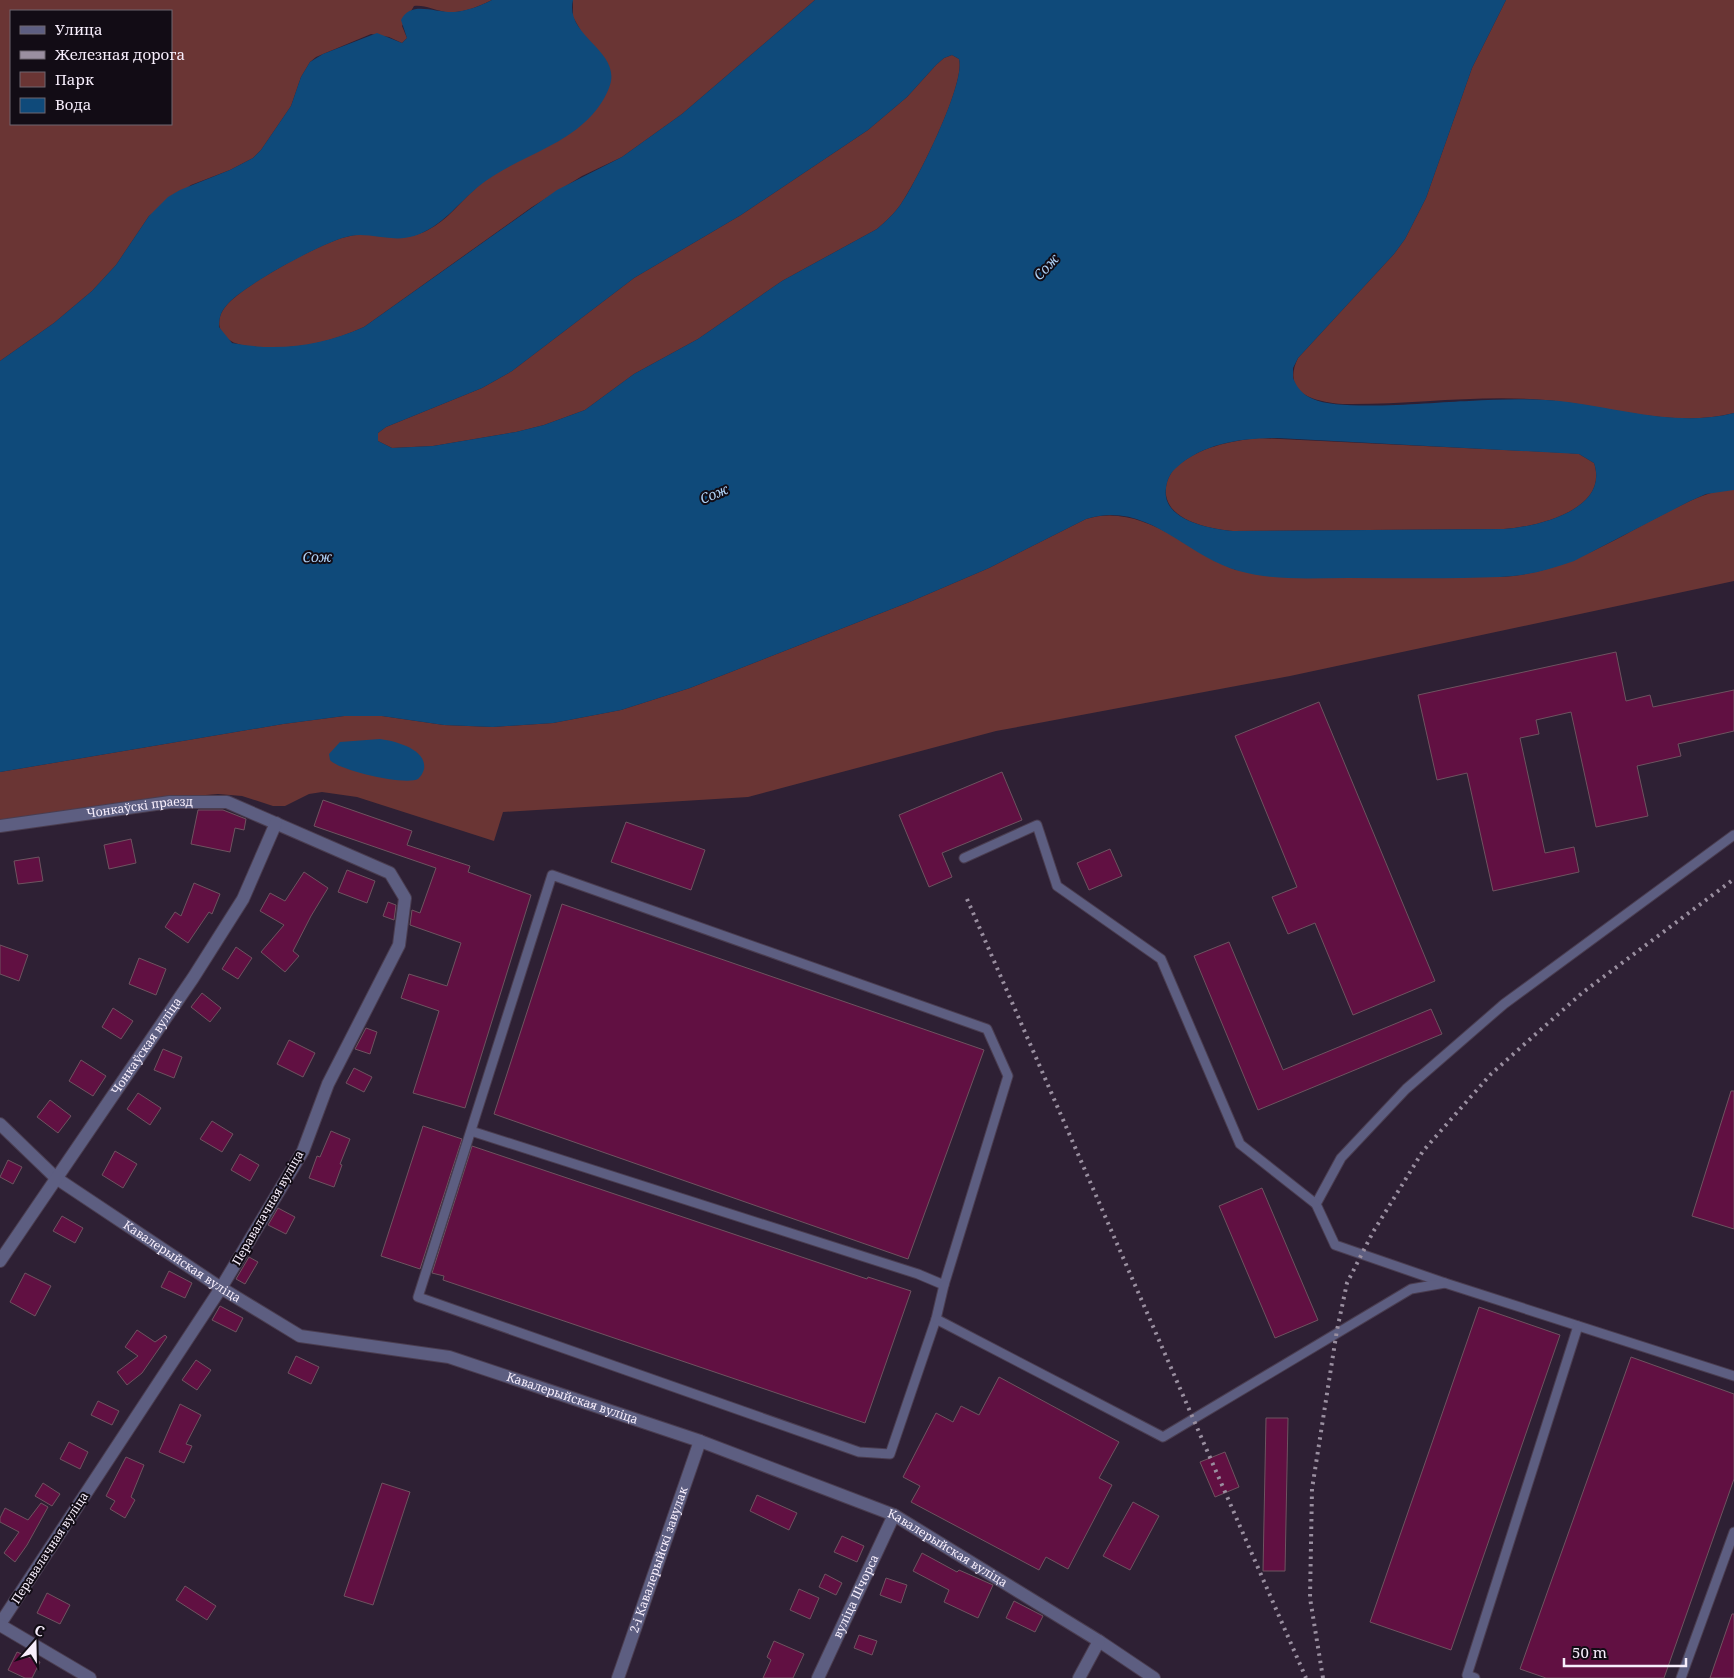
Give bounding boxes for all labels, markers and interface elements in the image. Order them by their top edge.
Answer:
legend [10,10,172,125]
text: Улица [55,19,103,39]
text: Железная дорога [54,44,185,64]
text: Парк [55,69,94,89]
text: Вода [55,94,91,114]
water label: Сож [1029,249,1063,284]
water label: Сож [697,479,731,508]
water label: Сож [302,547,332,566]
street label: Чонкаўскі праезд [85,793,193,822]
street label: Чонкаўская вуліца [107,994,185,1098]
street label: Перавалачная вуліца [228,1147,308,1268]
street label: Кавалерыйская вуліца [120,1216,244,1306]
street label: Кавалерыйская вуліца [504,1368,641,1428]
street label: 2-і Кавалерыйскі завулак [625,1484,692,1635]
street label: Перавалачная вуліца [7,1488,92,1607]
street label: Кавалерыйская вуліца [885,1504,1011,1591]
street label: вуліца Шчорса [829,1551,883,1641]
north arrow [10,1618,60,1668]
text: С [32,1620,47,1641]
scale bar [1564,1636,1686,1668]
text: 50 m [1572,1642,1607,1662]

